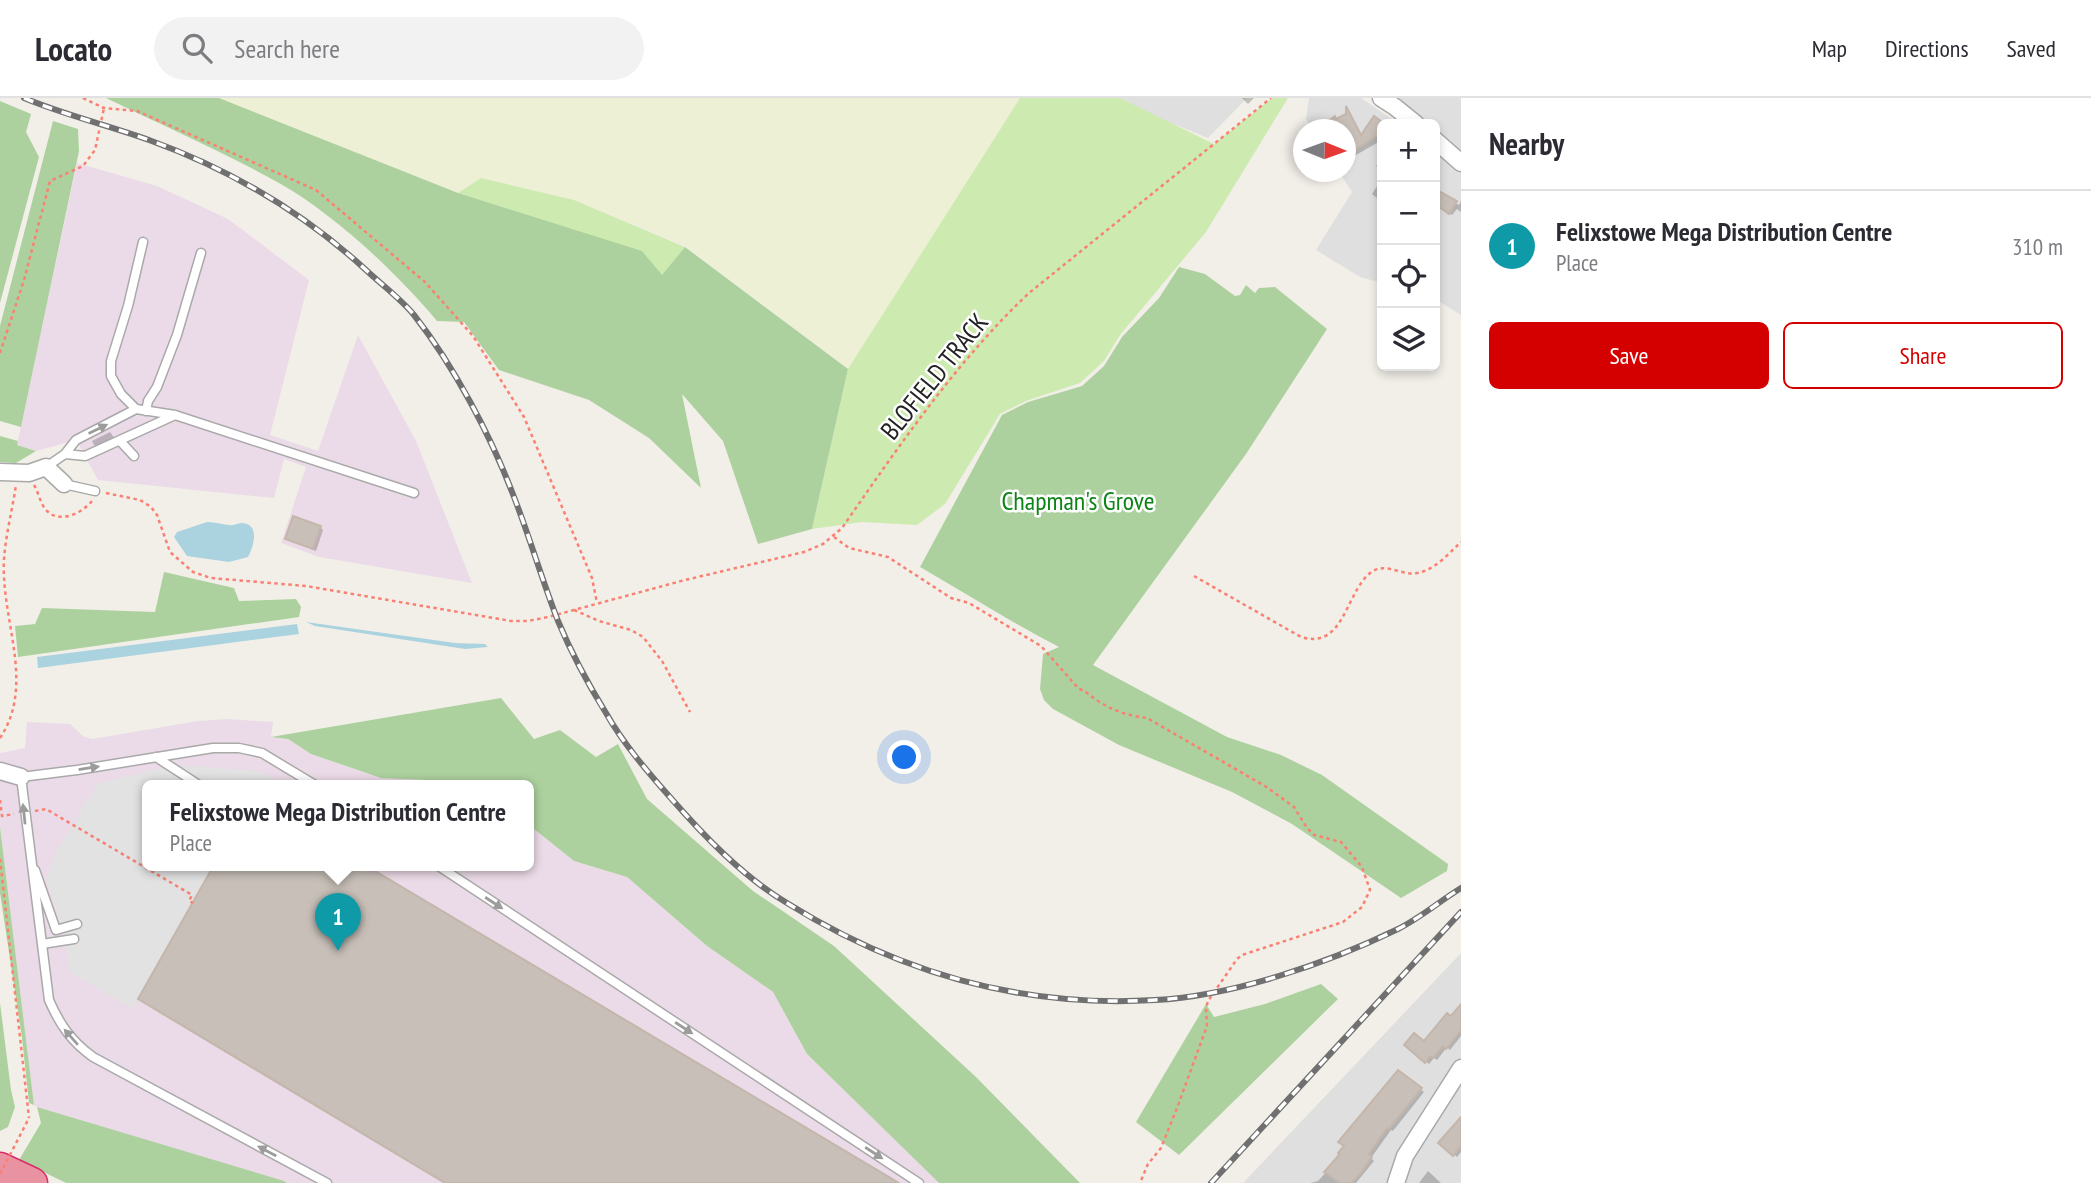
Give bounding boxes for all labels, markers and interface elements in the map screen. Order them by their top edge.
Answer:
search box [154,17,644,80]
text: Locato [35,27,112,70]
icon: search [178,29,216,67]
text: Search here [234,32,340,65]
text: Map [1812,33,1847,64]
text: Directions [1885,33,1969,64]
text: Saved [2007,33,2056,64]
north arrow [1293,119,1356,182]
map controls [1377,119,1440,371]
button: + [1377,119,1440,182]
text: Nearby [1489,124,1564,163]
button: − [1377,182,1440,245]
text: Felixstowe Mega Distribution Centre [1556,215,1892,248]
text: 1 [1507,232,1518,261]
text: 310 m [2012,232,2063,261]
button: locate [1377,245,1440,308]
text: Place [1556,248,1598,277]
street label: BLOFIELD TRACK [873,306,995,446]
button: layers [1377,308,1440,371]
button: Save [1489,322,1769,389]
button: Share [1783,322,2063,389]
one-way arrow [88,423,108,435]
park label: Chapman's Grove [1001,484,1155,517]
your location [887,740,921,774]
one-way arrow [78,762,100,773]
popup [142,780,534,871]
text: Felixstowe Mega Distribution Centre [170,795,506,828]
one-way arrow [19,803,30,825]
text: Place [170,828,212,857]
pin: 1 [315,893,361,951]
one-way arrow [485,896,503,910]
one-way arrow [675,1021,693,1035]
one-way arrow [63,1028,79,1046]
one-way arrow [257,1145,277,1156]
one-way arrow [865,1146,883,1160]

